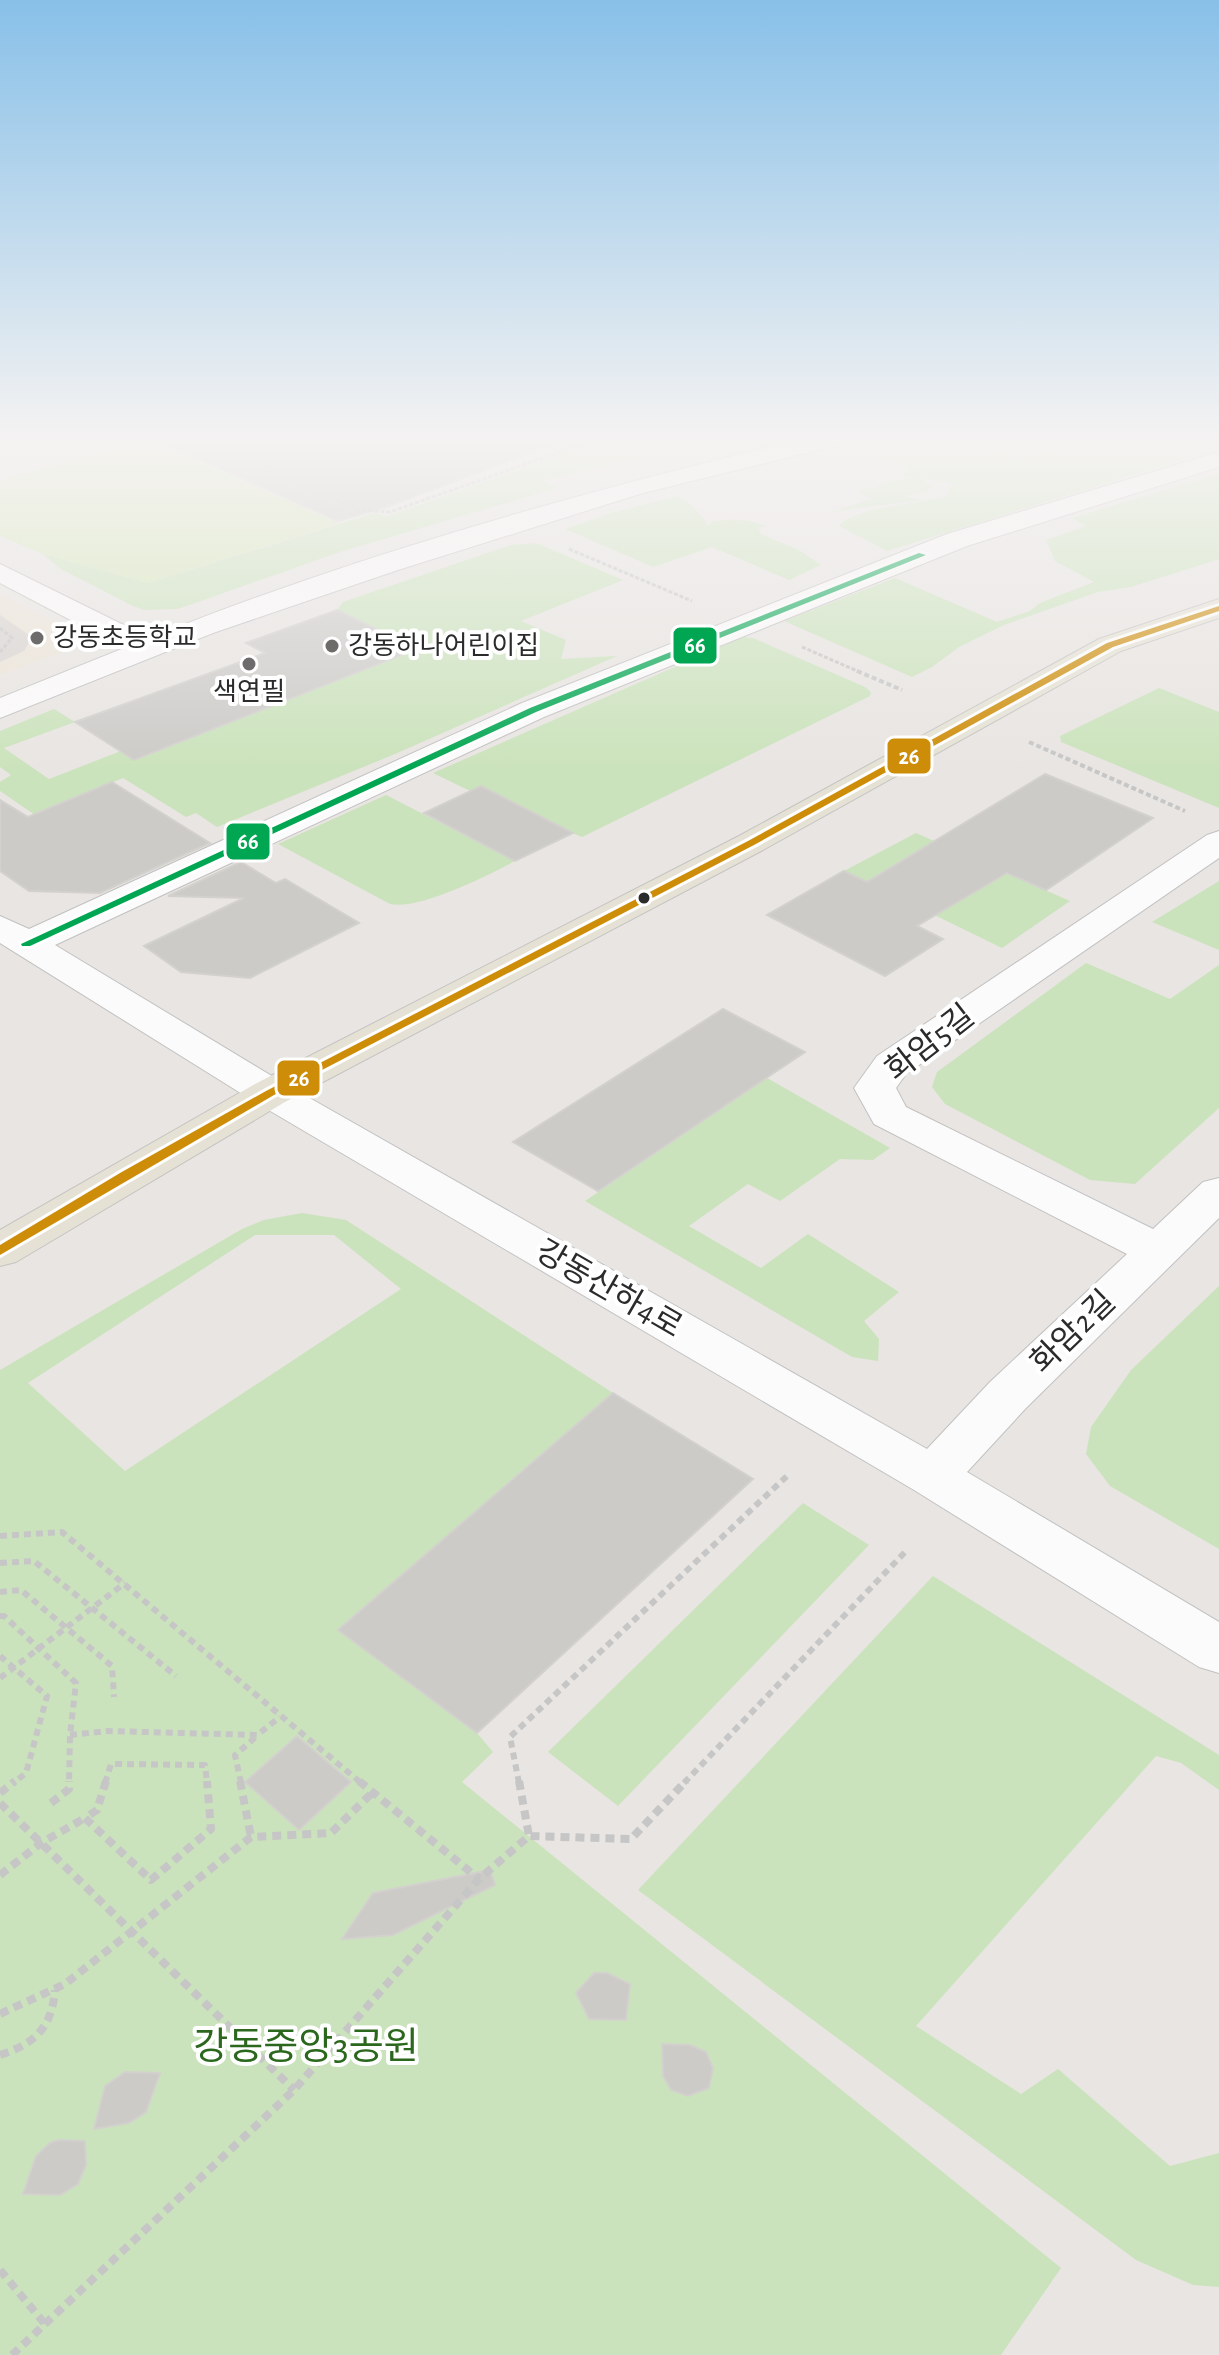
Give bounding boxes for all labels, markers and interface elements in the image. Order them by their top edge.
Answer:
place label: 강동초등학교 [53,624,197,651]
line badge: 66 [672,626,718,665]
marker: 강동초등학교 [28,629,46,647]
place label: 강동하나어린이집 [348,632,539,659]
text: 66 [684,635,706,657]
marker: 강동하나어린이집 [323,637,341,655]
marker: 색연필 [240,655,258,673]
place label: 색연필 [213,678,285,705]
line badge: 26 [886,737,932,775]
text: 26 [899,746,920,768]
line badge: 66 [225,822,271,861]
text: 66 [237,831,259,853]
unlabelled marker [636,890,652,906]
street label: 화암5길 [879,998,980,1087]
line badge: 26 [276,1059,321,1097]
text: 26 [289,1068,310,1090]
street label: 강동산하4로 [531,1234,688,1344]
street label: 화암2길 [1024,1284,1121,1379]
park label: 강동중앙3공원 [193,2027,419,2067]

